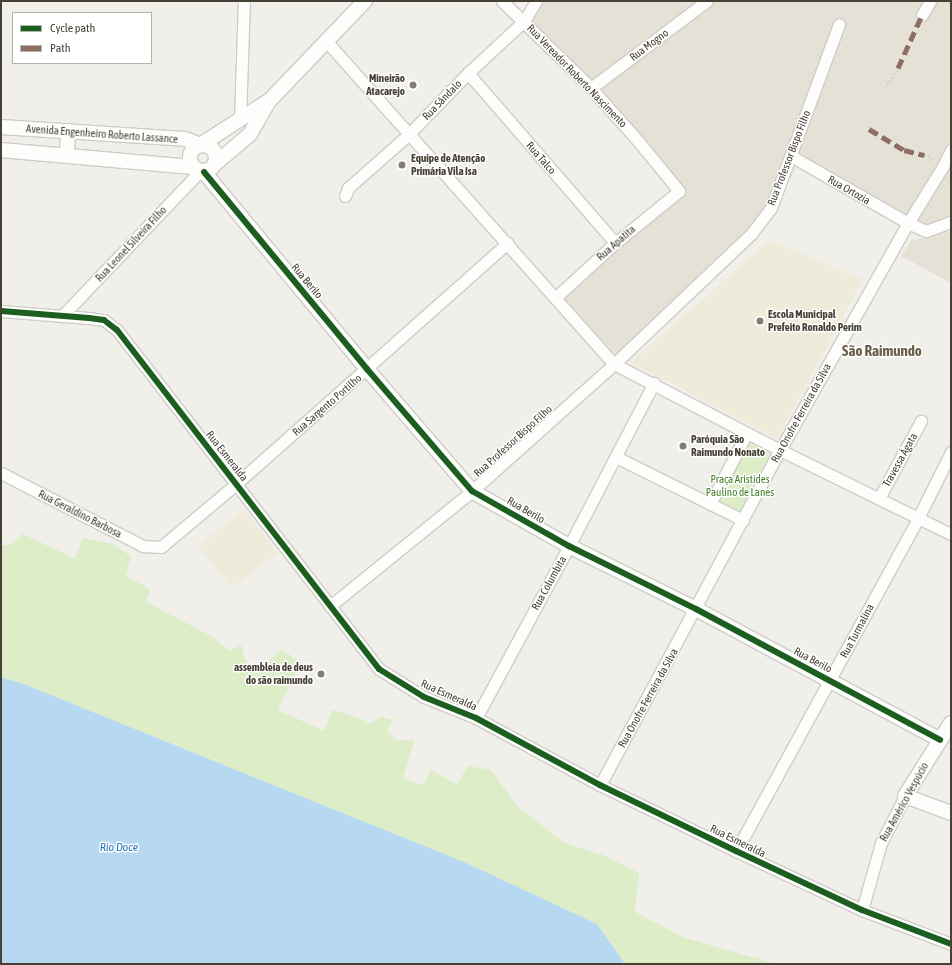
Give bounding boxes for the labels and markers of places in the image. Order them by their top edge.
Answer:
place label: Mineirão Atacarejo [366,72,405,98]
marker: Mineirão Atacarejo [408,80,418,90]
place label: Equipe de Atenção Primária Vila Isa [411,152,485,178]
marker: Equipe de Atenção Primária Vila Isa [396,159,408,171]
place label: Escola Municipal Prefeito Ronaldo Perim [768,308,862,334]
marker: Escola Municipal Prefeito Ronaldo Perim [755,316,765,326]
place label: Paróquia São Raimundo Nonato [691,433,765,459]
marker: Paróquia São Raimundo Nonato [678,441,688,451]
place label: assembleia de deus do são raimundo [234,661,313,687]
marker: assembleia de deus do são raimundo [316,669,326,679]

